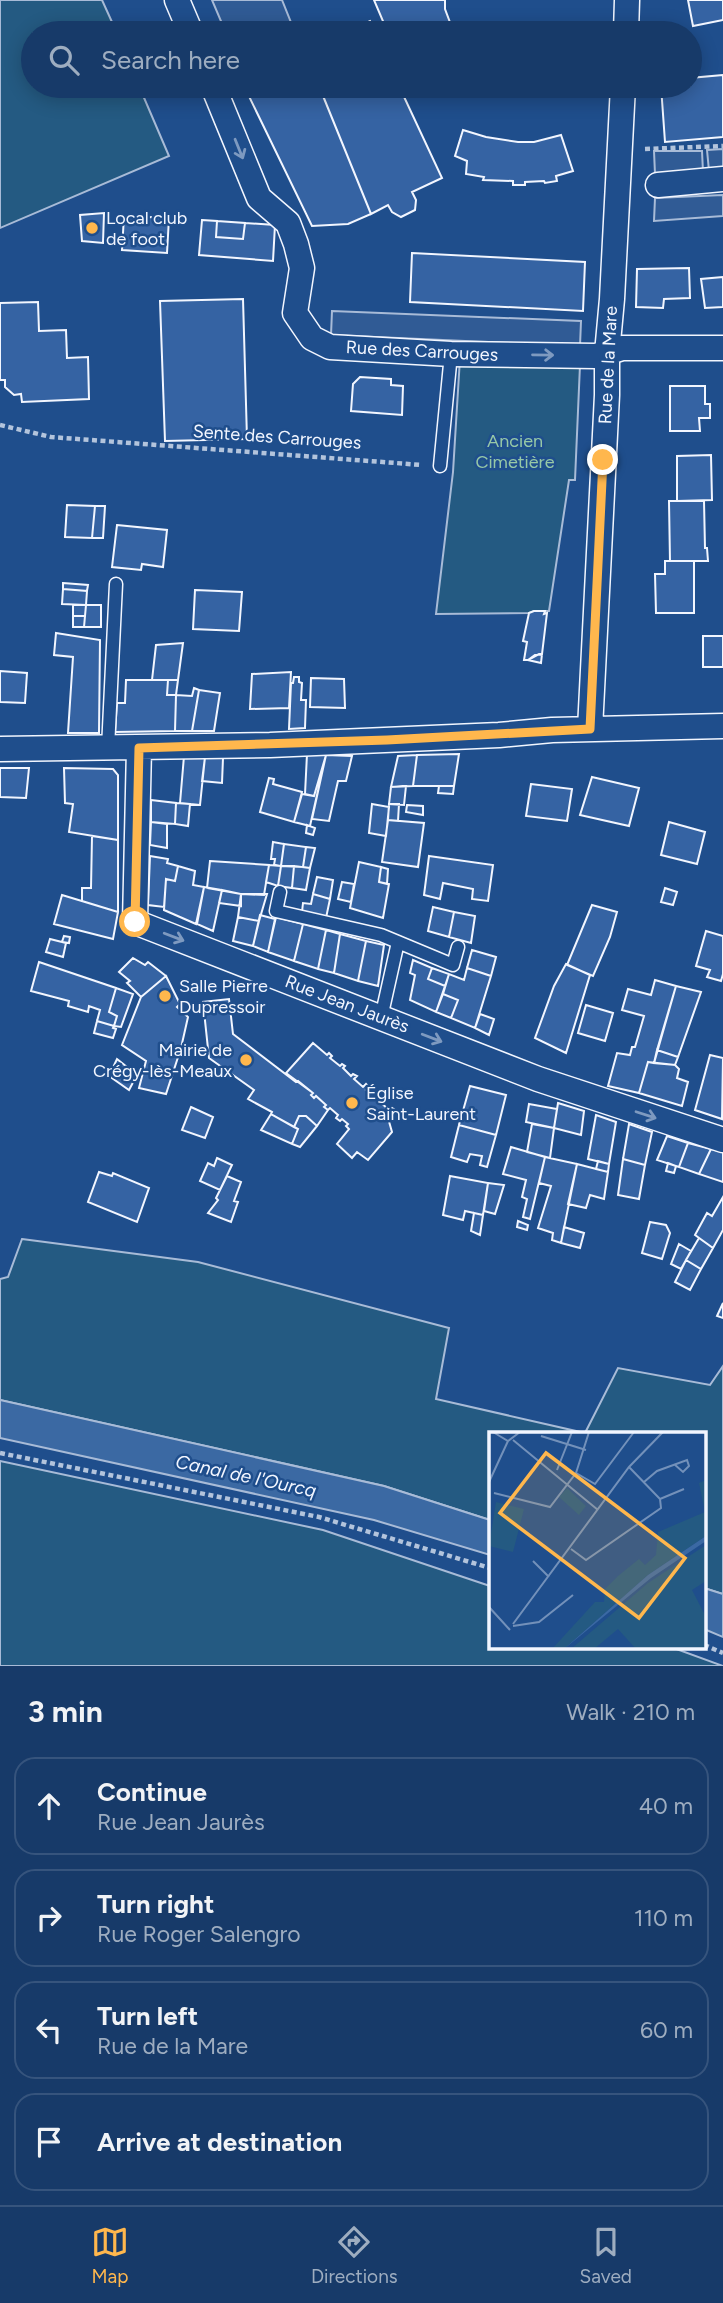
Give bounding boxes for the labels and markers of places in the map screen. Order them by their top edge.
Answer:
place label: Local club de foot [106,207,187,250]
marker: Local club de foot [84,220,100,236]
place label: Salle Pierre Dupressoir [179,975,268,1018]
marker: Salle Pierre Dupressoir [157,988,173,1004]
place label: Mairie de Crégy-lès-Meaux [93,1039,232,1082]
marker: Mairie de Crégy-lès-Meaux [238,1052,254,1068]
place label: Église Saint-Laurent [366,1082,476,1125]
marker: Église Saint-Laurent [344,1095,360,1111]

